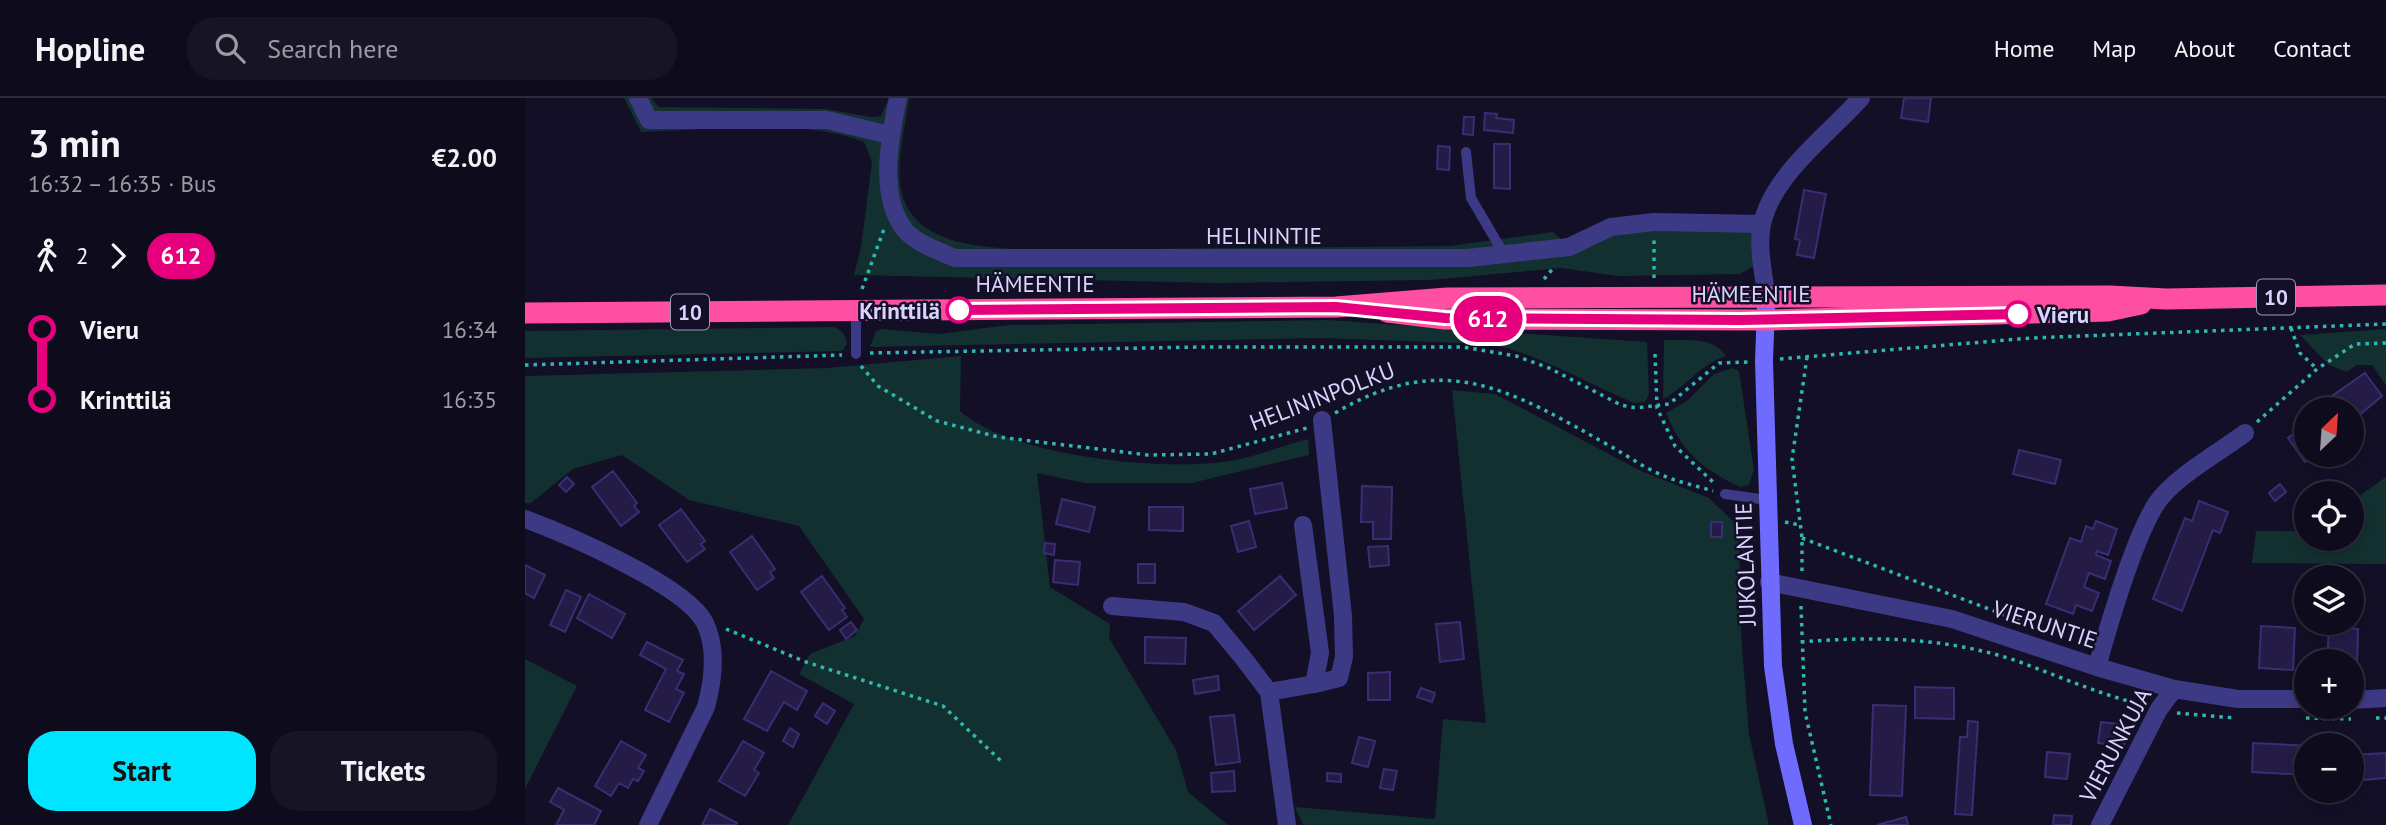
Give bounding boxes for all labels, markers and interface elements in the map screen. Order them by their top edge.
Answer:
search box [187,17,677,80]
text: Hopline [35,27,145,70]
icon: search [211,29,249,67]
text: Search here [267,32,398,65]
text: Home [1994,33,2054,64]
text: Map [2092,33,2136,64]
text: About [2174,33,2235,64]
text: Contact [2273,33,2351,64]
text: 3 min [28,118,121,167]
text: €2.00 [432,141,497,174]
text: 16:32 – 16:35 · Bus [28,169,216,198]
street label: HELININTIE [1206,221,1322,250]
icon: walk [28,237,66,275]
icon: forward [99,237,137,275]
text: 612 [161,240,201,271]
text: 2 [76,241,89,270]
street label: HÄMEENTIE [975,269,1095,298]
street label: HÄMEENTIE [1691,279,1811,308]
road number: 10 [2257,280,2295,314]
road number: 10 [671,294,709,330]
place label: Krinttilä [859,296,940,325]
line badge: 612 [1448,296,1528,342]
marker: Krinttilä [946,297,972,323]
place label: Vieru [2036,300,2089,329]
marker: Vieru [2005,301,2031,327]
text: 612 [1468,303,1508,334]
text: Vieru [80,313,139,346]
text: 16:34 [442,315,497,344]
street label: HELININPOLKU [1245,355,1399,437]
text: Krinttilä [80,383,171,416]
text: 16:35 [442,385,497,414]
north arrow [2294,397,2364,467]
map controls [2294,397,2364,803]
button: locate [2294,481,2364,551]
street label: JUKOLANTIE [1728,502,1762,627]
button: layers [2294,565,2364,635]
street label: VIERUNTIE [1988,593,2101,654]
button: + [2294,649,2364,719]
street label: VIERUNKUJA [2072,682,2157,808]
button: Start [28,731,256,811]
button: Tickets [270,731,497,811]
button: − [2294,733,2364,803]

